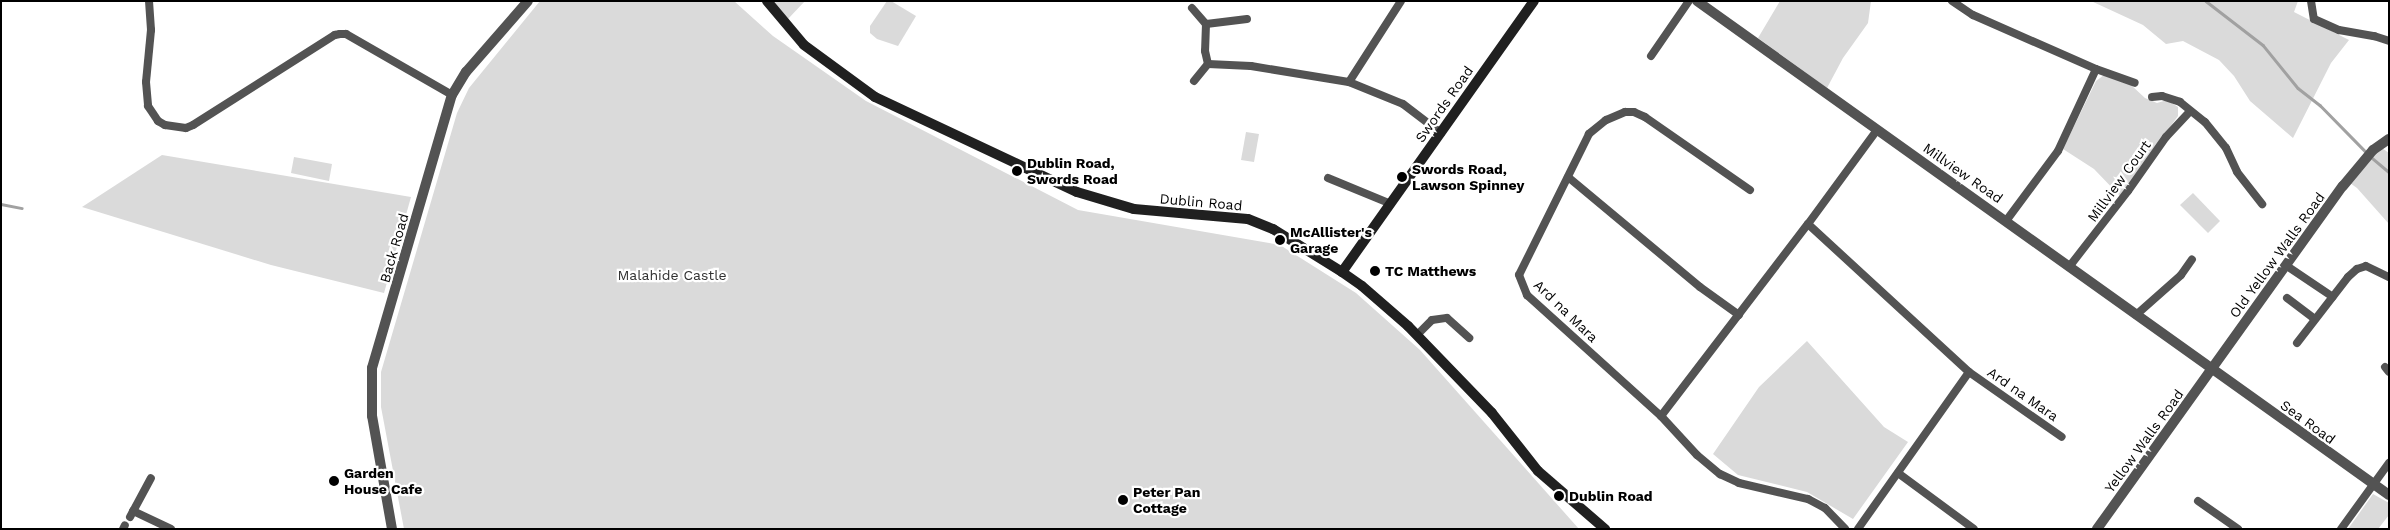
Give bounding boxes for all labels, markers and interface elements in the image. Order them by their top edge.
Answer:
street label: Swords Road [1411,63,1477,145]
street label: Millview Court [2084,137,2154,225]
street label: Millview Road [1920,139,2006,207]
place label: Dublin Road, Swords Road [1027,155,1118,188]
place label: Swords Road, Lawson Spinney [1412,161,1524,193]
marker: Dublin Road, Swords Road [1011,165,1023,177]
marker: Swords Road, Lawson Spinney [1396,171,1408,183]
street label: Old Yellow Walls Road [2225,188,2329,322]
street label: Dublin Road [1159,190,1243,214]
street label: Back Road [376,211,412,285]
place label: McAllister's Garage [1290,224,1372,256]
marker: McAllister's Garage [1274,234,1286,246]
place label: TC Matthews [1385,263,1476,279]
marker: TC Matthews [1369,265,1381,277]
park label: Malahide Castle [617,267,727,283]
street label: Ard na Mara [1530,276,1602,346]
street label: Ard na Mara [1984,363,2062,425]
street label: Yellow Walls Road [2101,386,2187,496]
street label: Sea Road [2277,396,2339,448]
place label: Garden House Cafe [344,465,422,498]
marker: Garden House Cafe [328,475,340,487]
place label: Peter Pan Cottage [1133,484,1201,516]
place label: Dublin Road [1569,488,1653,504]
marker: Dublin Road [1553,490,1565,502]
marker: Peter Pan Cottage [1117,494,1129,506]

